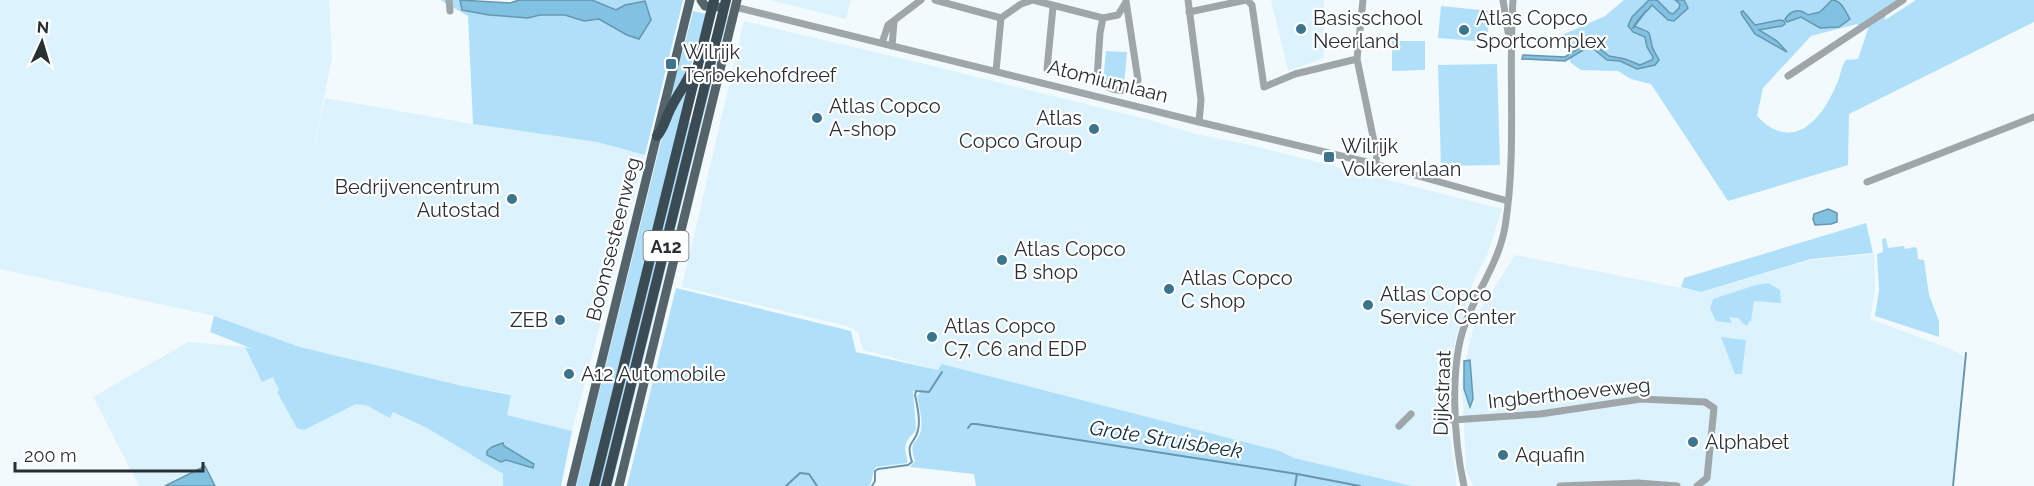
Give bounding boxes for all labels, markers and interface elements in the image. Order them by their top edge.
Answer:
place label: Basisschool Neerland [1313,6,1423,53]
place label: Atlas Copco Sportcomplex [1476,6,1606,53]
north arrow [12,12,72,72]
text: N [36,18,50,37]
marker: Basisschool Neerland [1294,22,1308,36]
marker: Atlas Copco Sportcomplex [1457,23,1471,37]
place label: Wilrijk Terbekehofdreef [683,40,838,87]
street label: Atomiumlaan [1045,54,1171,108]
marker: Wilrijk Terbekehofdreef [664,57,678,71]
place label: Atlas Copco A-shop [829,94,941,141]
place label: Atlas Copco Group [959,106,1082,153]
marker: Atlas Copco A-shop [810,111,824,125]
marker: Atlas Copco Group [1087,122,1101,136]
place label: Wilrijk Volkerenlaan [1341,134,1461,181]
marker: Wilrijk Volkerenlaan [1322,150,1336,164]
street label: Boomsesteenweg [581,155,645,323]
place label: Bedrijvencentrum Autostad [335,175,500,222]
marker: Bedrijvencentrum Autostad [505,192,519,206]
road number: A12 [644,231,688,261]
place label: Atlas Copco B shop [1014,237,1126,284]
marker: Atlas Copco B shop [995,253,1009,267]
place label: Atlas Copco C shop [1181,266,1293,313]
marker: Atlas Copco C shop [1162,282,1176,296]
place label: Atlas Copco Service Center [1380,282,1516,329]
marker: Atlas Copco Service Center [1361,298,1375,312]
place label: ZEB [510,308,548,332]
marker: ZEB [553,313,567,327]
place label: Atlas Copco C7, C6 and EDP [944,314,1087,361]
marker: Atlas Copco C7, C6 and EDP [925,330,939,344]
street label: Dijkstraat [1429,350,1455,436]
place label: A12 Automobile [581,362,726,386]
marker: A12 Automobile [562,367,576,381]
street label: Ingberthoeveweg [1486,373,1652,413]
water label: Grote Struisbeek [1088,415,1244,463]
place label: Alphabet [1705,430,1790,454]
scale bar [15,435,202,473]
marker: Alphabet [1686,435,1700,449]
place label: Aquafin [1515,443,1585,467]
text: 200 m [24,445,77,466]
marker: Aquafin [1496,448,1510,462]

